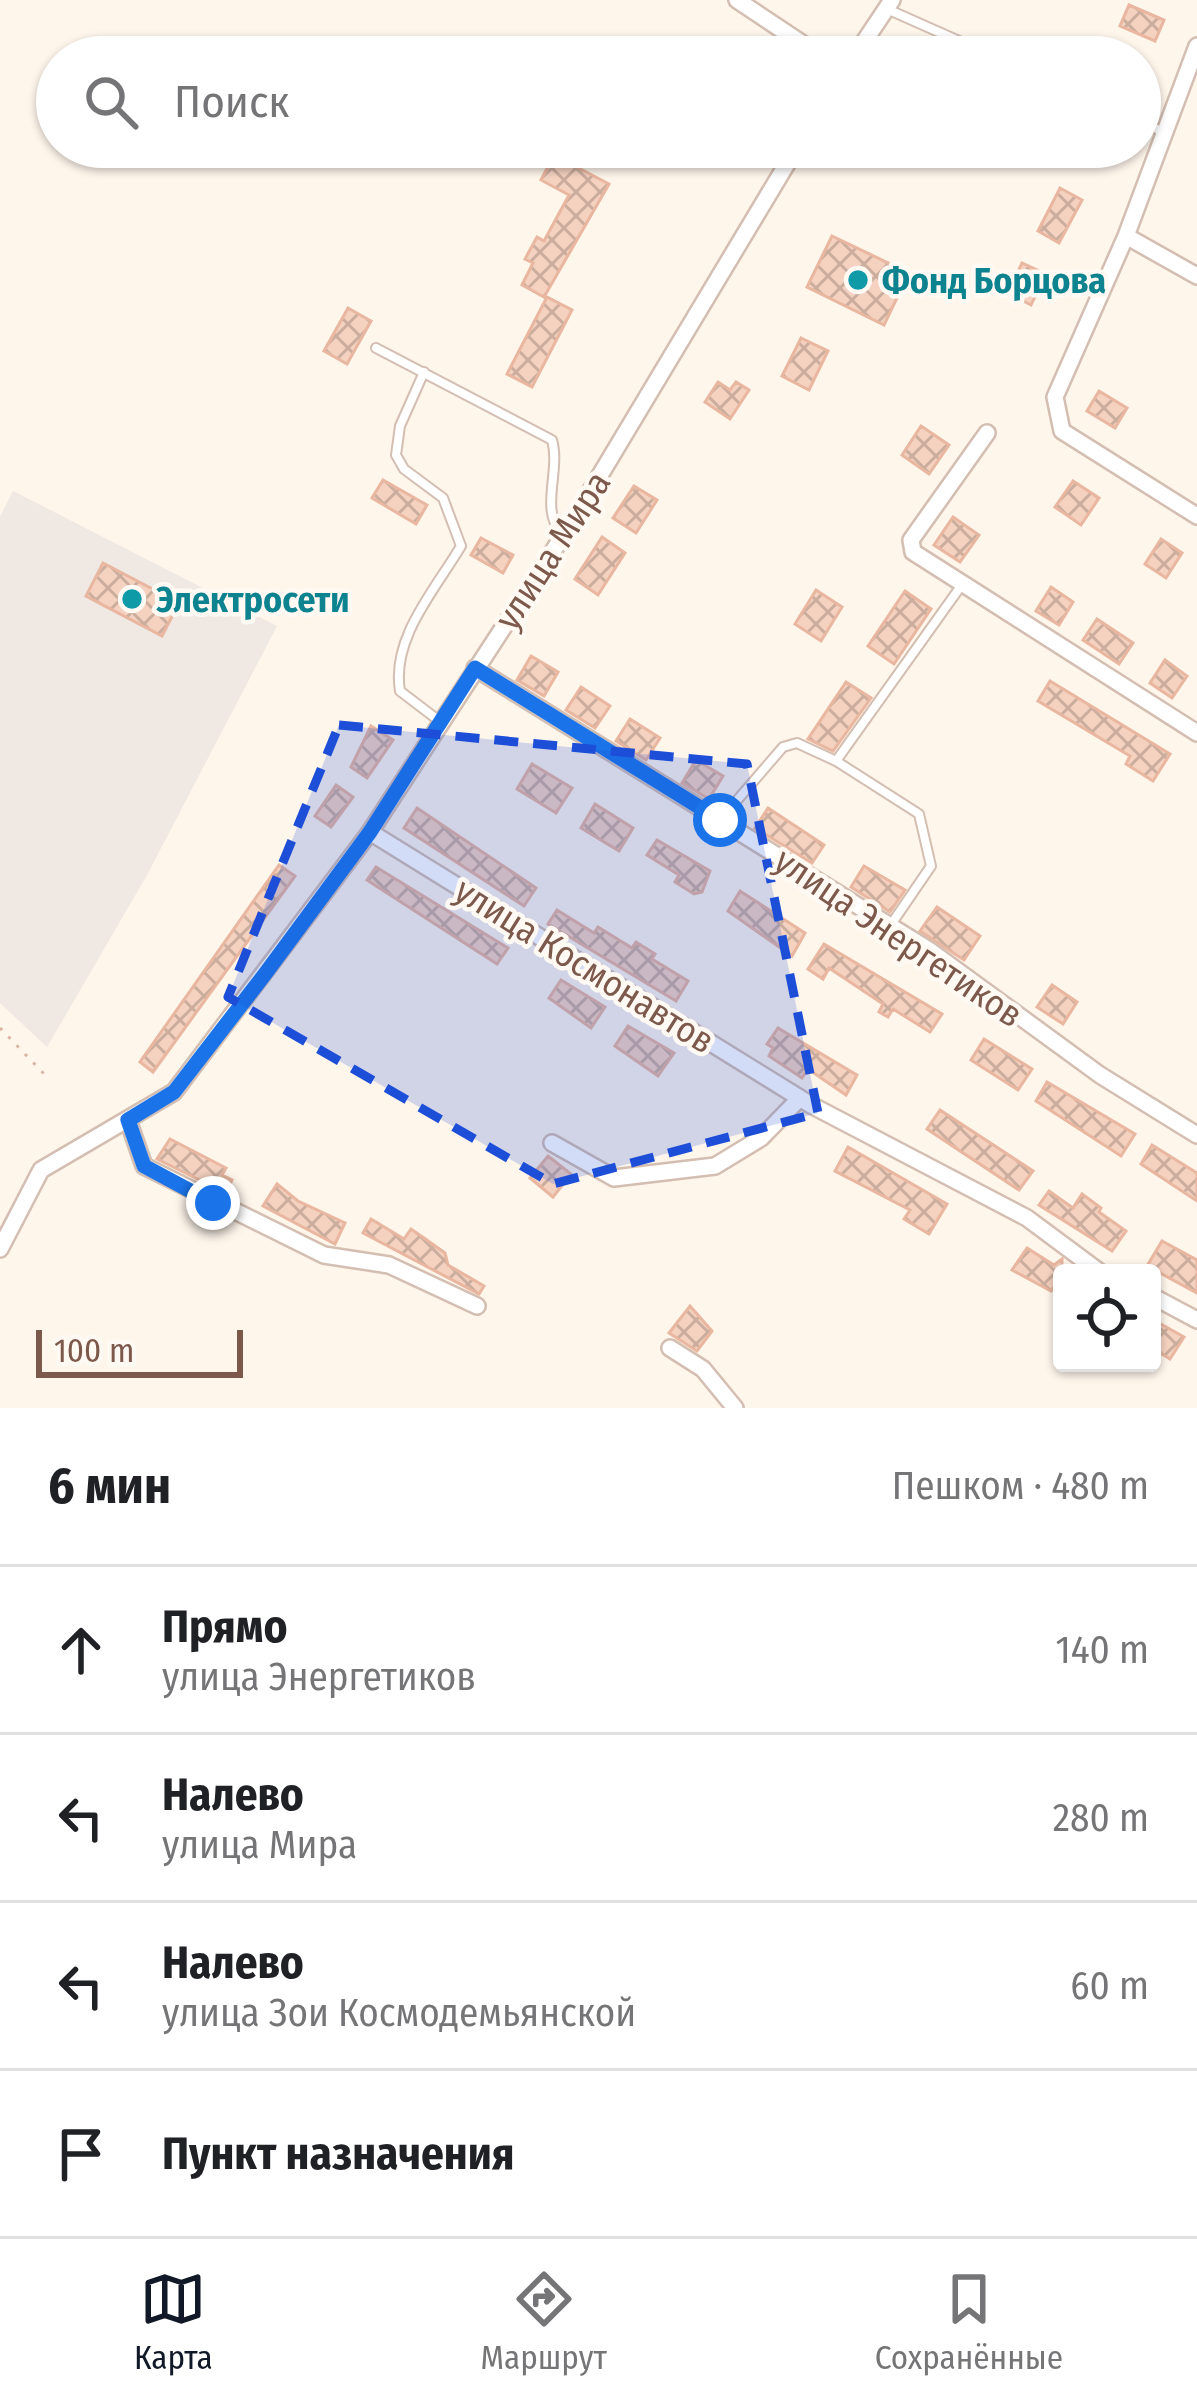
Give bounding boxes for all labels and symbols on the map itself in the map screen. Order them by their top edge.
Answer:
place label: Фонд Борцова [882,259,1106,303]
marker: Фонд Борцова [845,267,871,293]
street label: улица Мира [485,463,620,638]
place label: Электросети [156,578,349,622]
marker: Электросети [119,586,145,612]
route start [693,793,747,847]
street label: улица Энергетиков [766,839,1031,1037]
street label: улица Космонавтов [447,868,722,1063]
route end [186,1176,240,1230]
scale bar [36,1324,243,1377]

